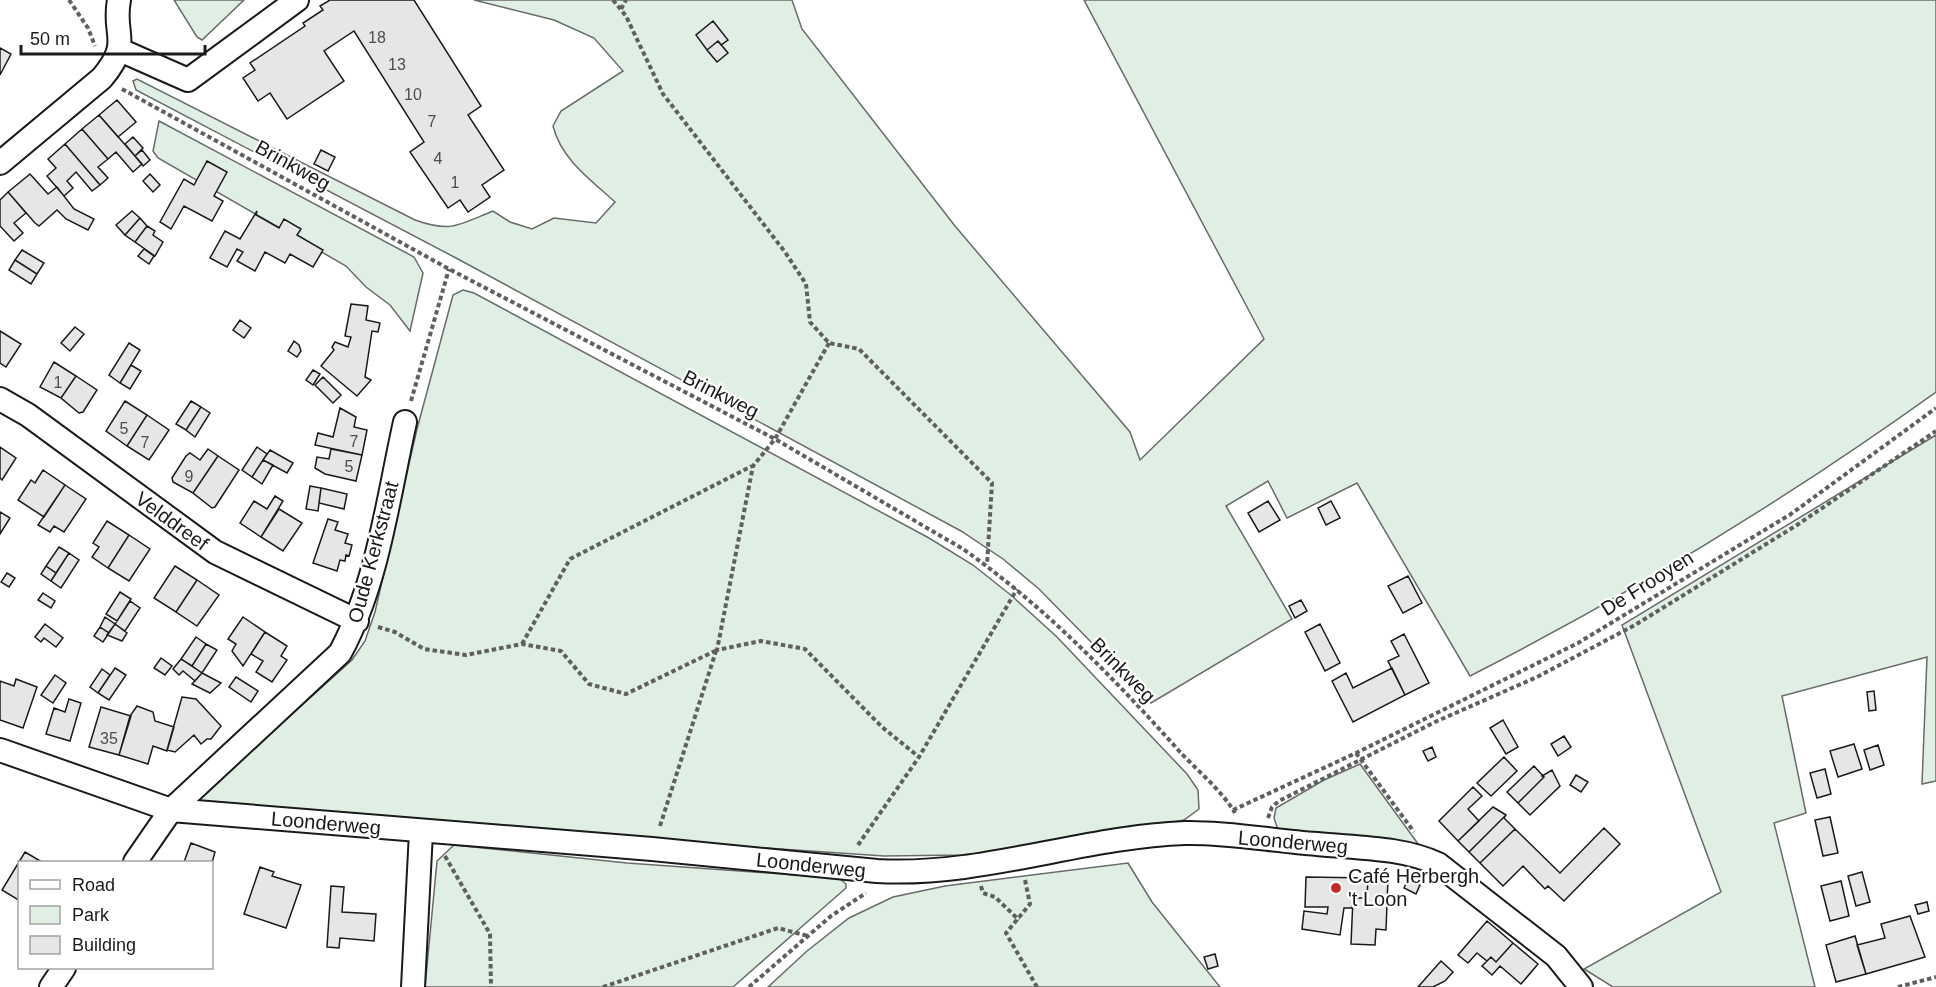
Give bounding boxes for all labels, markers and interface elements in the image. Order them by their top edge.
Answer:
scale bar [21,18,206,56]
text: 50 m [30,29,70,49]
house number: 18 [368,29,386,46]
house number: 13 [388,56,406,73]
house number: 10 [404,86,422,103]
house number: 7 [428,113,437,130]
street label: Brinkweg [252,135,334,195]
house number: 4 [434,150,443,167]
house number: 1 [451,174,460,191]
street label: Brinkweg [679,366,763,422]
house number: 1 [54,374,63,391]
house number: 5 [120,420,129,437]
house number: 7 [350,433,359,450]
house number: 7 [141,434,150,451]
house number: 5 [345,458,354,475]
house number: 9 [185,468,194,485]
street label: Oude Kerkstraat [344,478,403,625]
street label: Velddreef [131,487,213,555]
street label: De Frooyen [1597,546,1697,620]
street label: Brinkweg [1086,633,1160,707]
house number: 35 [100,730,118,747]
street label: Loonderweg [270,807,382,839]
street label: Loonderweg [1237,826,1349,858]
street label: Loonderweg [755,848,867,882]
legend [18,861,213,969]
place label: Café Herbergh 't Loon [1348,865,1479,910]
text: Road [72,875,115,895]
marker: Café Herbergh 't Loon [1329,881,1343,895]
text: Park [72,905,110,925]
text: Building [72,935,136,955]

